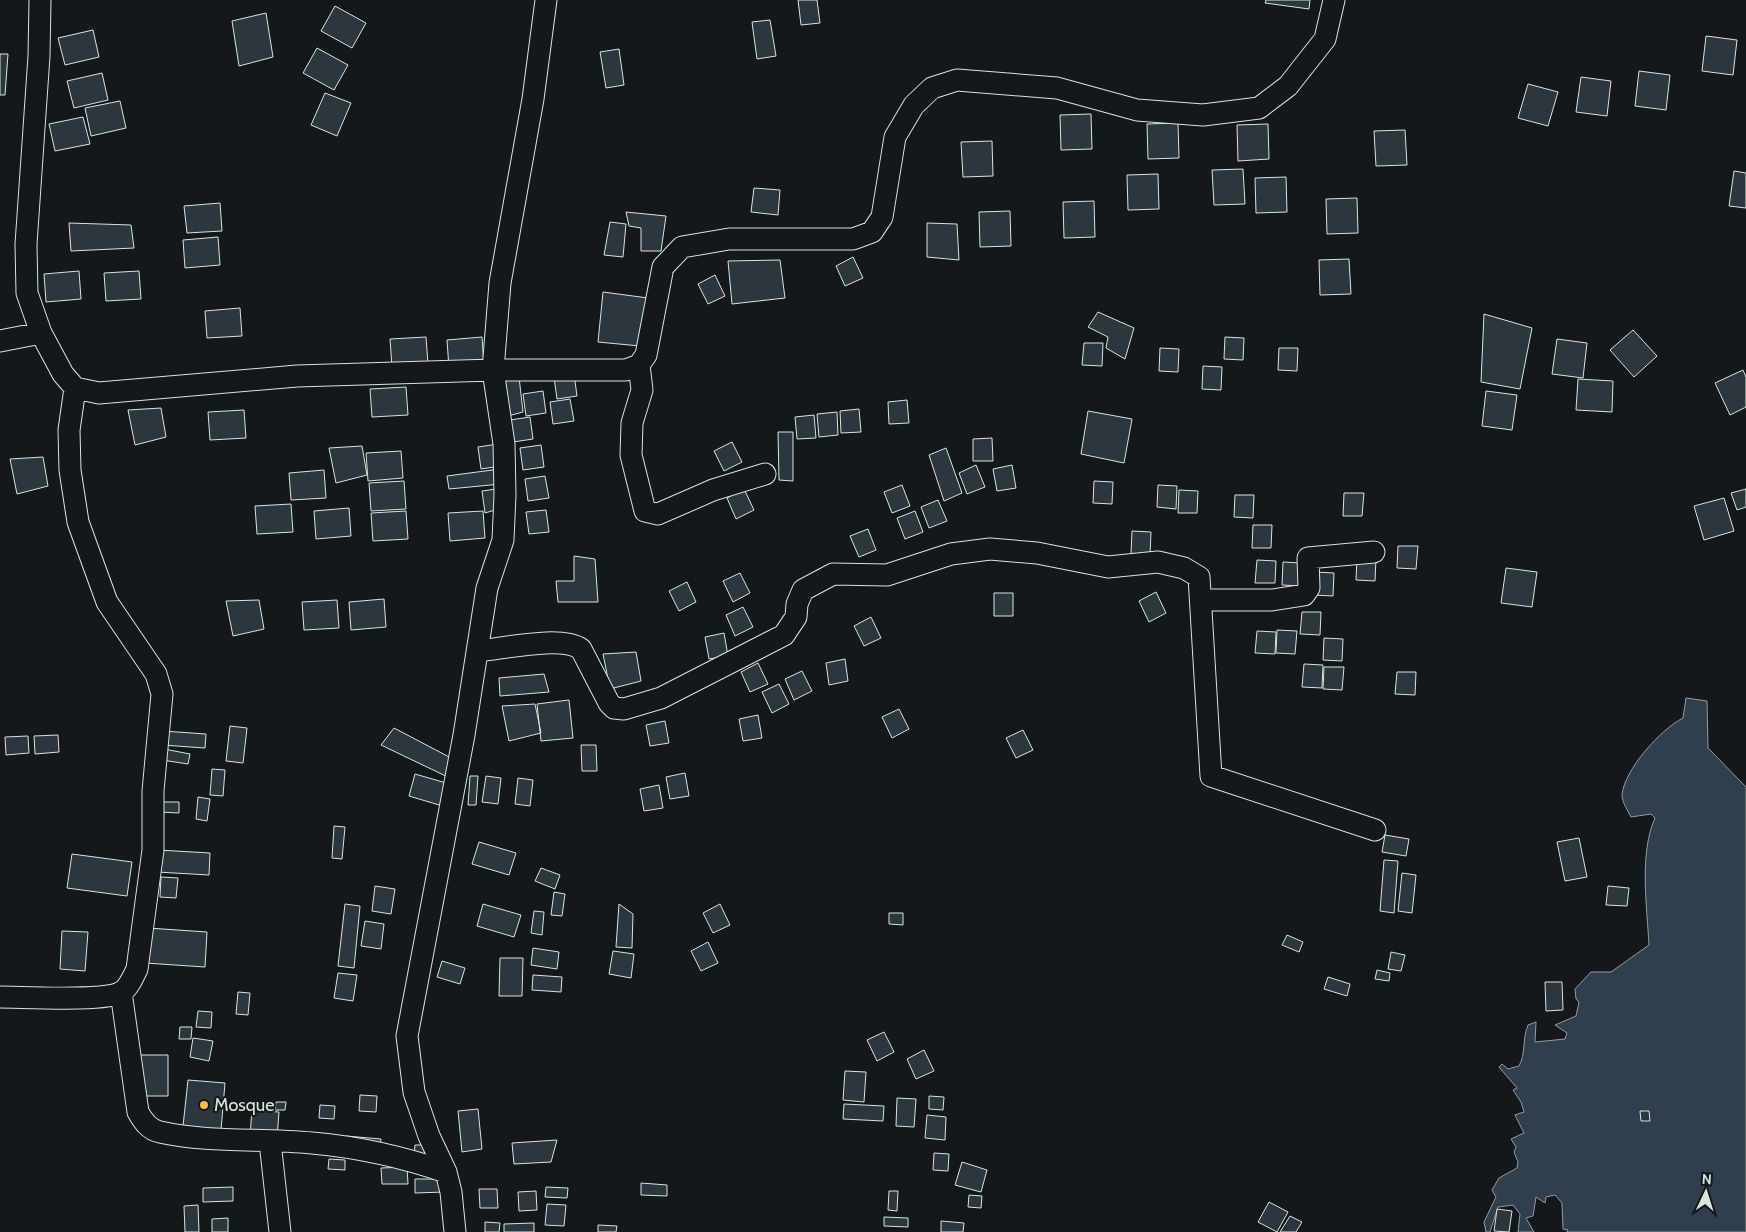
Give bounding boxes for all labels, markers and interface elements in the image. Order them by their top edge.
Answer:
place label: Mosque [214,1094,274,1116]
marker: Mosque [198,1099,210,1111]
north arrow [1681,1167,1731,1217]
text: N [1701,1170,1712,1188]

